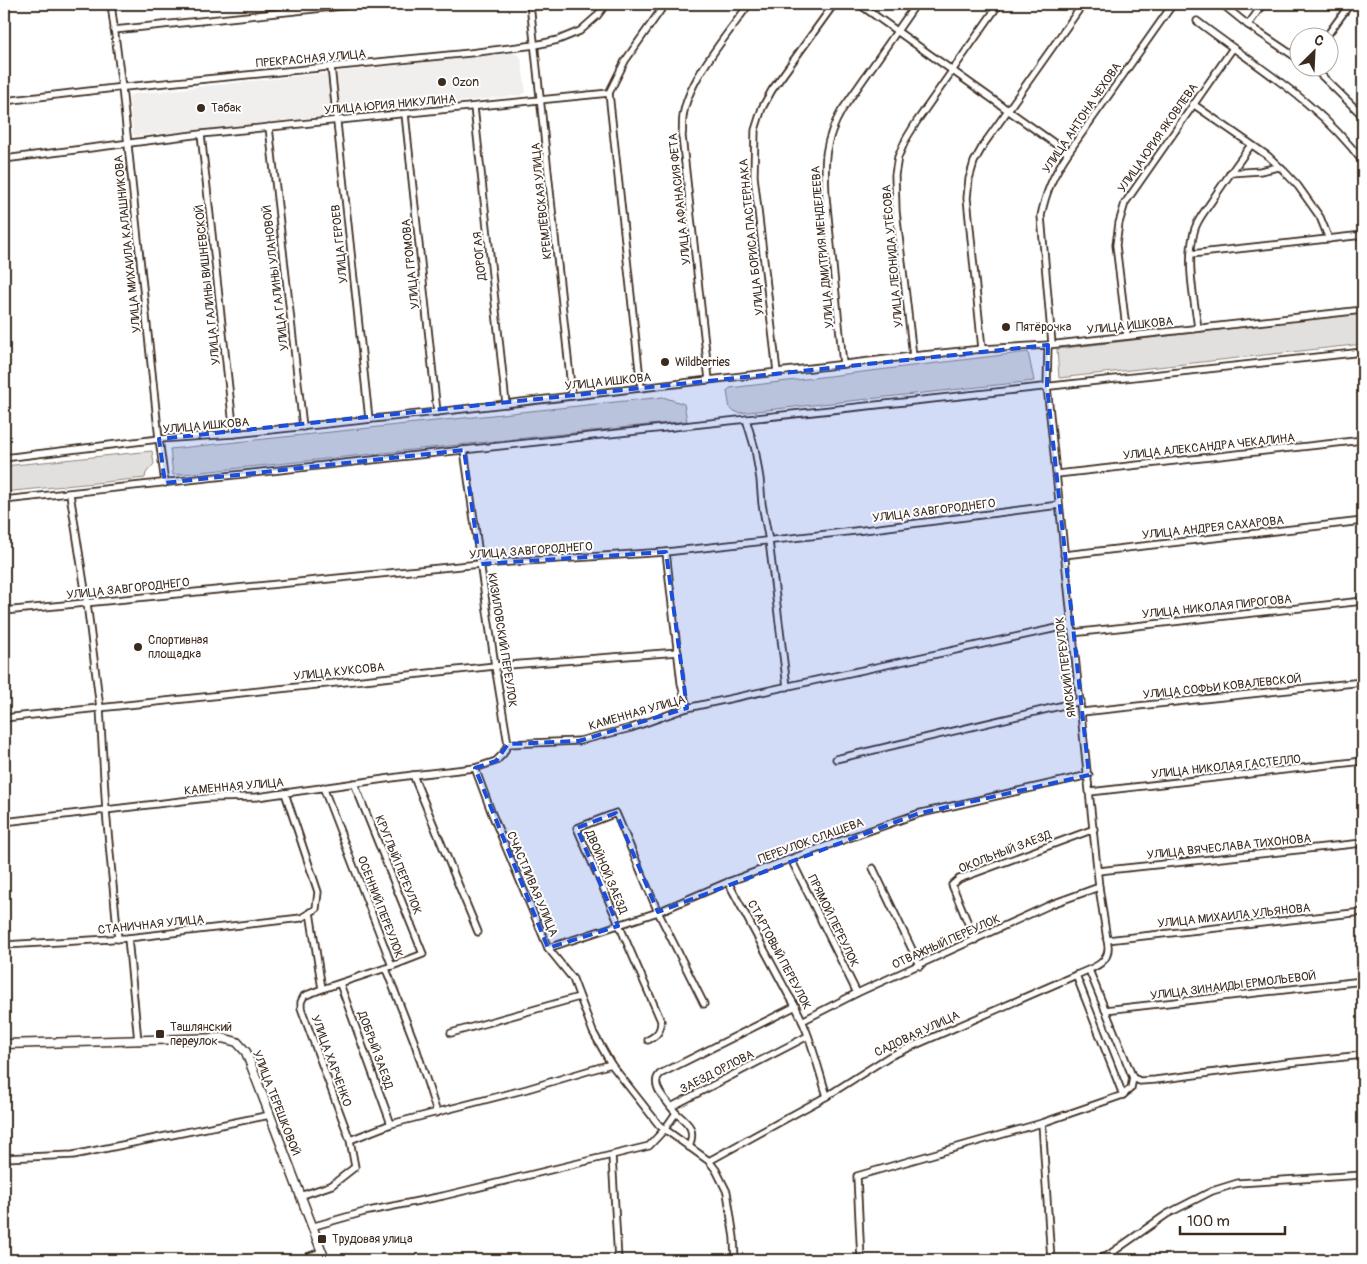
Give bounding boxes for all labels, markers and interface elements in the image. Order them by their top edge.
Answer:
north arrow [1290,28,1340,78]
text: С [1312,31,1327,50]
street label: ПРЕКРАСНАЯ УЛИЦА [255,47,367,71]
street label: УЛИЦА АНТОНА ЧЕХОВА [1039,60,1125,176]
place label: Ozon [452,75,479,90]
marker: Ozon [436,76,448,88]
street label: УЛИЦА ЮРИЯ ЯКОВЛЕВА [1115,80,1202,195]
street label: УЛИЦА ЮРИЯ НИКУЛИНА [323,92,457,118]
place label: Табак [211,101,242,116]
marker: Табак [195,102,207,114]
street label: УЛИЦА АФАНАСИЯ ФЕТА [666,132,694,266]
street label: КРЕМЛЁВСКАЯ УЛИЦА [527,142,556,260]
street label: УЛИЦА МИХАИЛА КАЛАШНИКОВА [111,154,145,334]
street label: УЛИЦА БОРИСА ПАСТЕРНАКА [736,158,768,316]
street label: УЛИЦА ДМИТРИЯ МЕНДЕЛЕЕВА [808,165,838,329]
street label: УЛИЦА ЛЕОНИДА УТЁСОВА [878,184,907,328]
street label: УЛИЦА ГАЛИНЫ ВИШНЕВСКОЙ [192,204,224,366]
street label: УЛИЦА ГАЛИНЫ УЛАНОВОЙ [260,204,292,352]
street label: УЛИЦА ГЕРОЕВ [328,204,352,284]
street label: УЛИЦА ГРОМОВА [399,218,423,310]
street label: ДОРОГАЯ [470,231,490,282]
street label: УЛИЦА ИШКОВА [1086,314,1174,338]
place label: Пятёрочка [1016,320,1072,335]
marker: Пятёрочка [1000,321,1012,333]
place label: Wildberries [675,355,731,370]
marker: Wildberries [659,356,671,368]
street label: УЛИЦА ИШКОВА [564,370,652,394]
street label: УЛИЦА ИШКОВА [162,415,250,437]
street label: УЛИЦА АЛЕКСАНДРА ЧЕКАЛИНА [1122,430,1296,463]
street label: УЛИЦА ЗАВГОРОДНЕГО [872,496,997,526]
street label: УЛИЦА АНДРЕЯ САХАРОВА [1141,513,1285,543]
street label: УЛИЦА ЗАВГОРОДНЕГО [469,539,594,563]
street label: КИЗИЛОВСКИЙ ПЕРЕУЛОК [484,572,520,708]
street label: УЛИЦА ЗАВГОРОДНЕГО [66,575,191,603]
street label: УЛИЦА НИКОЛАЯ ПИРОГОВА [1141,592,1293,622]
street label: ЯМСКИЙ ПЕРЕУЛОК [1052,616,1080,718]
place label: Спортивная площадка [148,633,208,662]
marker: Спортивная площадка [132,641,144,653]
street label: УЛИЦА КУКСОВА [293,660,385,684]
street label: УЛИЦА СОФЬИ КОВАЛЕВСКОЙ [1142,671,1302,703]
street label: КАМЕННАЯ УЛИЦА [587,692,687,734]
street label: УЛИЦА НИКОЛАЯ ГАСТЕЛЛО [1151,752,1302,782]
street label: КАМЕННАЯ УЛИЦА [184,775,285,799]
street label: КРУГЛЫЙ ПЕРЕУЛОК [371,813,425,917]
street label: ПЕРЕУЛОК СЛАЩЕВА [756,815,866,867]
street label: ДВОЙНОЙ ЗАЕЗД [581,827,631,917]
street label: ОКОЛЬНЫЙ ЗАЕЗД [956,827,1054,877]
street label: СЧАСТЛИВАЯ УЛИЦА [503,829,561,939]
street label: УЛИЦА ВЯЧЕСЛАВА ТИХОНОВА [1146,831,1312,863]
street label: ОСЕННИЙ ПЕРЕУЛОК [354,854,406,960]
street label: ПРЯМОЙ ПЕРЕУЛОК [804,872,862,970]
street label: СТАРТОВЫЙ ПЕРЕУЛОК [744,898,814,1012]
street label: УЛИЦА МИХАИЛА УЛЬЯНОВА [1157,900,1311,931]
street label: ОТВАЖНЫЙ ПЕРЕУЛОК [890,911,1002,973]
street label: СТАНИЧНАЯ УЛИЦА [97,912,205,938]
street label: УЛИЦА ЗИНАИДЫ ЕРМОЛЬЕВОЙ [1149,968,1317,1004]
street label: ДОБРЫЙ ЗАЕЗД [354,1008,396,1092]
street label: САДОВАЯ УЛИЦА [872,1008,962,1060]
street label: УЛИЦА ХАРЧЕНКО [307,1013,355,1109]
place label: Ташлянский переулок [170,1020,232,1049]
marker: Ташлянский переулок [154,1028,166,1040]
street label: ЗАЕЗД ОРЛОВА [677,1047,757,1097]
street label: УЛИЦА ТЕРЕШКОВОЙ [249,1048,303,1158]
scale bar [1180,1204,1284,1236]
text: 100 m [1187,1212,1230,1231]
place label: Трудовая улица [332,1232,413,1247]
marker: Трудовая улица [316,1233,328,1245]

